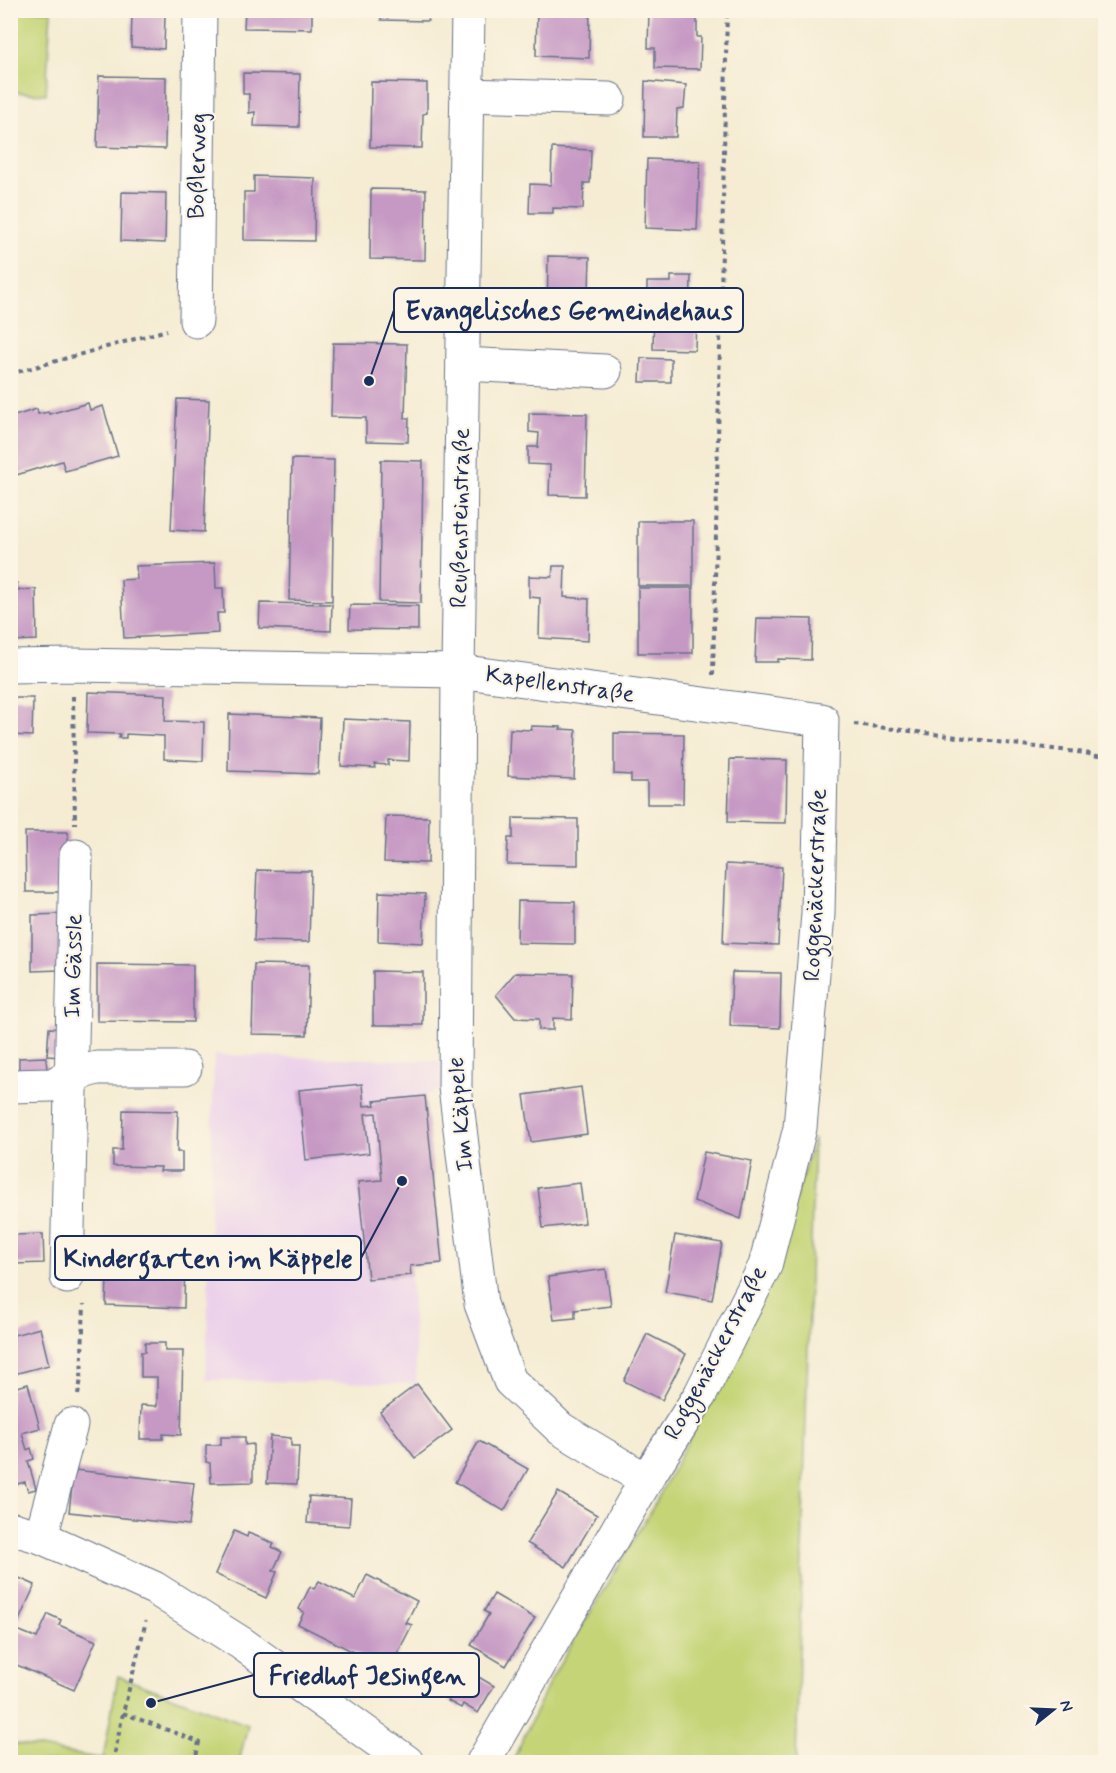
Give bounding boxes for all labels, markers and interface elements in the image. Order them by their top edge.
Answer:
street label: Boßlerweg [182,112,214,220]
callout: Evangelisches Gemeindehaus [394,288,743,332]
text: Evangelisches Gemeindehaus [405,295,733,332]
street label: Reußensteinstraße [444,427,478,608]
street label: Kapellenstraße [483,659,637,711]
street label: Roggenäckerstraße [797,788,838,982]
street label: Im Gässle [58,913,90,1018]
street label: Im Käppele [441,1055,481,1173]
callout: Kindergarten im Käppele [55,1236,361,1280]
text: Kindergarten im Käppele [63,1243,353,1280]
street label: Roggenäckerstraße [657,1260,778,1447]
callout: Friedhof Jesingen [254,1653,479,1697]
text: Friedhof Jesingen [269,1660,466,1697]
north arrow [1023,1680,1083,1740]
text: N [1054,1698,1077,1714]

